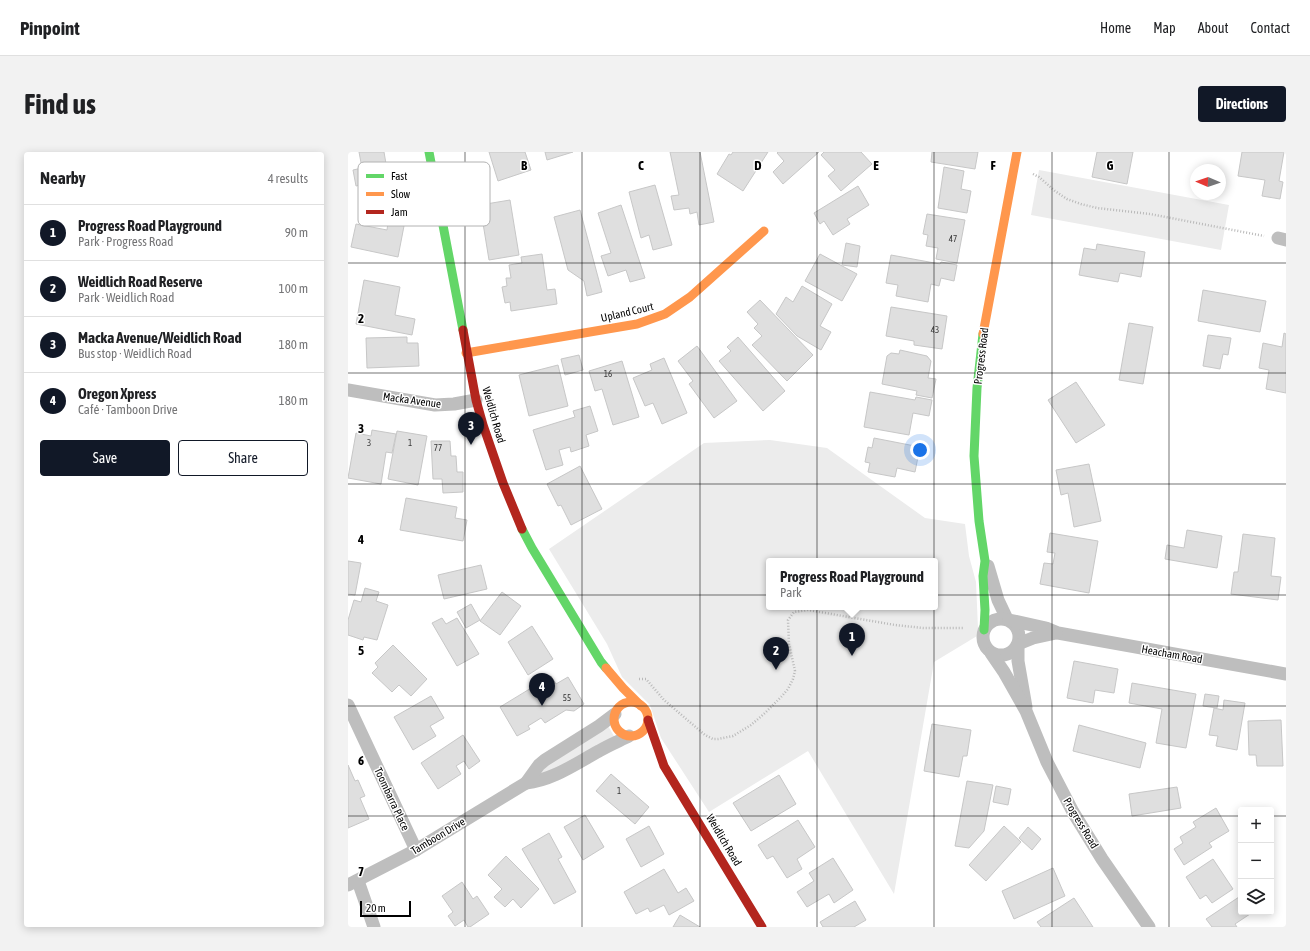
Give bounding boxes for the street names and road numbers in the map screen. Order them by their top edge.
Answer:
street label: Upland Court [600,300,654,324]
street label: Progress Road [972,327,990,385]
street label: Weidlich Road [480,386,508,444]
street label: Macka Avenue [382,390,442,410]
street label: Heacham Road [1141,643,1203,665]
street label: Toombarra Place [372,766,412,832]
street label: Progress Road [1061,795,1101,851]
street label: Weidlich Road [704,812,744,868]
street label: Tamboon Drive [409,815,467,857]

